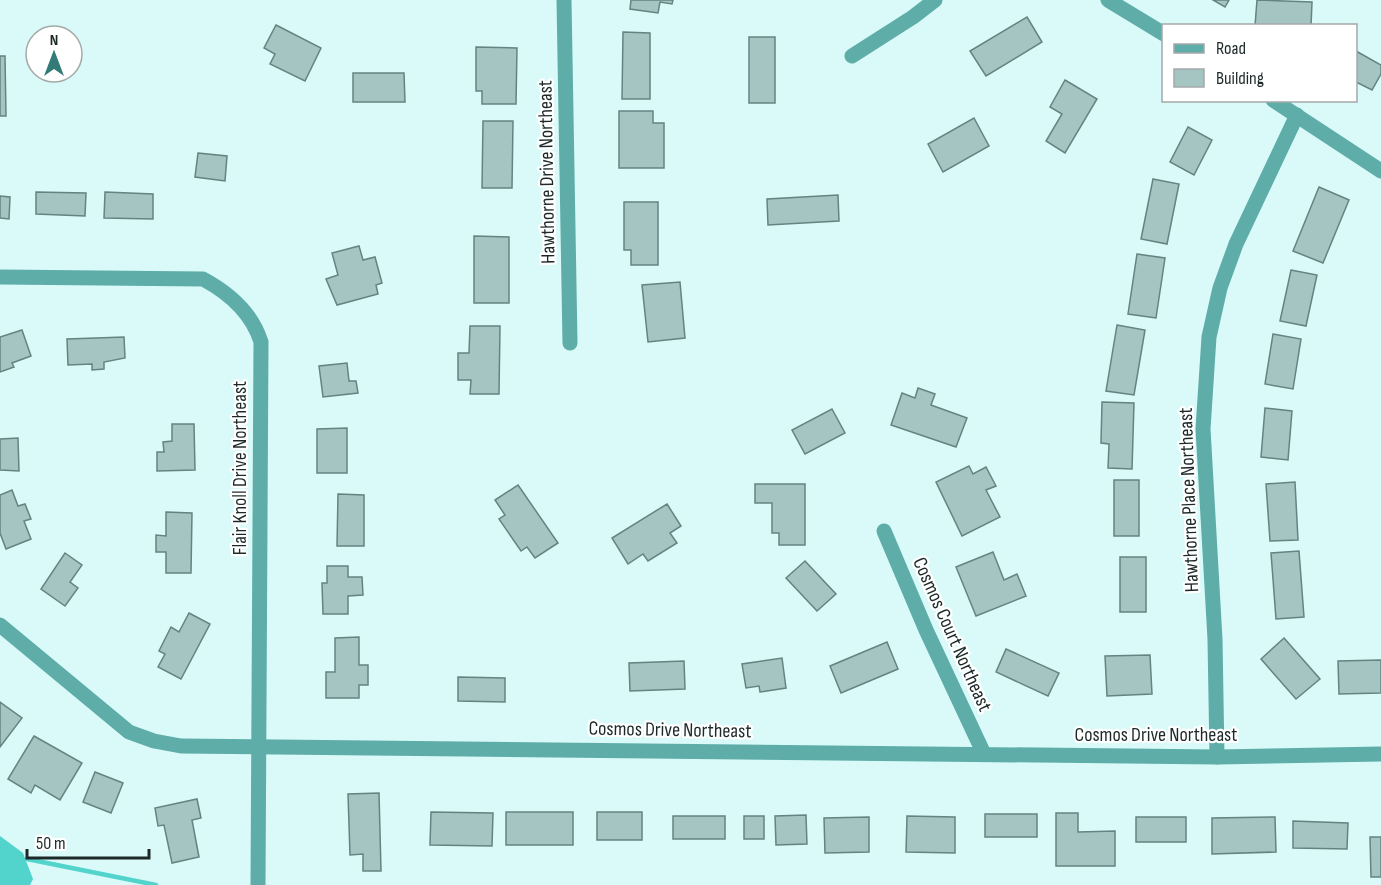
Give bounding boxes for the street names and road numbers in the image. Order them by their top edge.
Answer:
street label: Hawthorne Drive Northeast [533,80,561,264]
street label: Flair Knoll Drive Northeast [228,381,252,555]
street label: Hawthorne Place Northeast [1174,407,1204,593]
street label: Cosmos Court Northeast [907,554,997,715]
street label: Cosmos Drive Northeast [588,717,752,743]
street label: Cosmos Drive Northeast [1075,723,1237,747]

